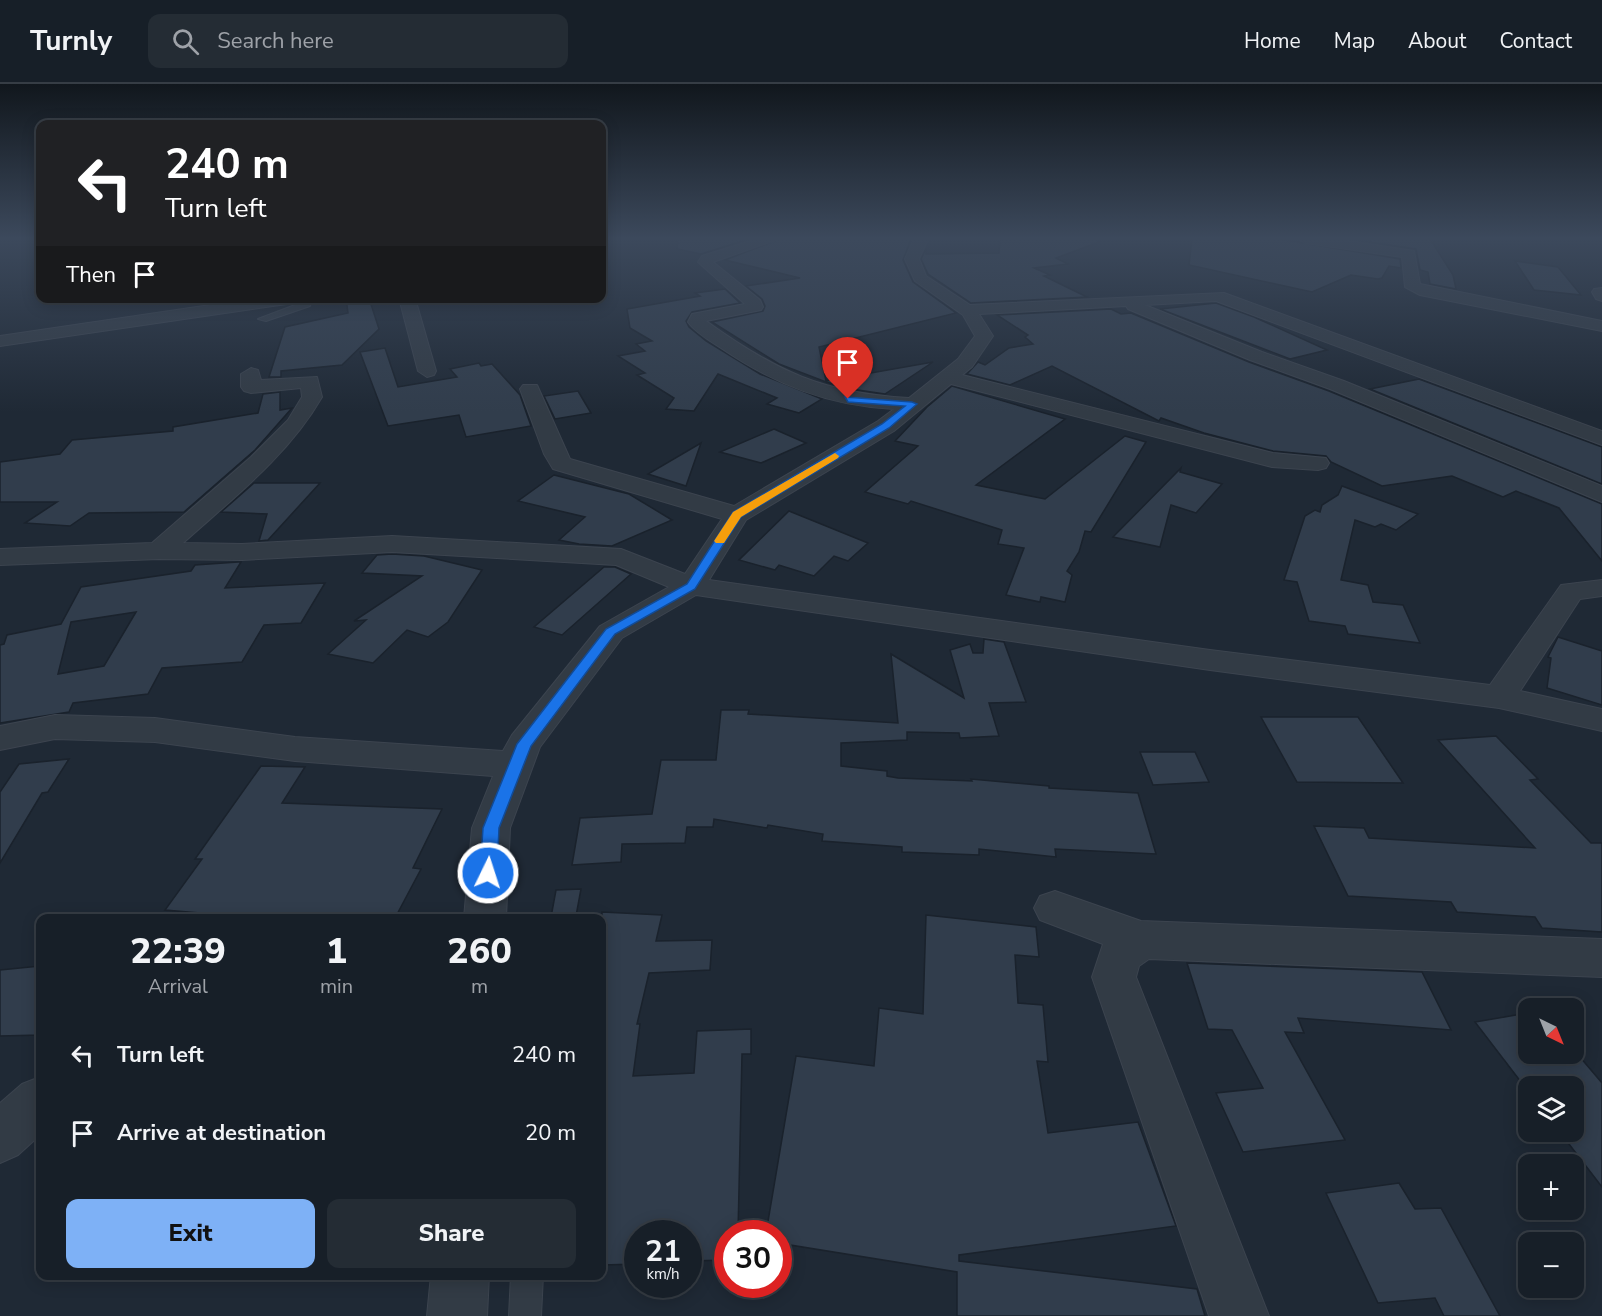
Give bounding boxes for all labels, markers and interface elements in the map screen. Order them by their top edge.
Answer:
search box [148,14,568,68]
text: Turnly [30,22,112,60]
icon: search [169,25,202,58]
text: Search here [217,26,334,56]
text: Home [1244,27,1301,55]
text: Map [1334,27,1375,55]
text: About [1408,27,1466,55]
text: Contact [1499,27,1572,55]
text: 240 m [165,136,289,193]
icon: left [66,144,144,222]
text: Turn left [165,190,266,227]
icon: arrive [128,258,161,291]
text: Then [66,260,116,290]
pin [822,337,873,399]
icon: arrive [831,346,864,379]
position arrow [456,841,520,905]
text: 22:39 [130,927,226,976]
text: 1 [326,927,347,976]
text: 260 [447,927,512,976]
text: Arrival [148,973,208,1000]
text: min [320,973,353,1000]
text: m [471,973,488,1000]
north arrow [1518,998,1584,1064]
map controls [1518,998,1584,1298]
icon: left [66,1039,99,1072]
text: Turn left [117,1040,204,1070]
text: 240 m [512,1040,576,1070]
button: layers [1518,1076,1584,1142]
icon: arrive [66,1117,99,1150]
text: Arrive at destination [117,1118,326,1148]
text: 20 m [525,1118,576,1148]
button: + [1518,1154,1584,1220]
button: Exit [66,1199,315,1268]
button: Share [327,1199,576,1268]
speed limit sign: 30 [714,1220,792,1298]
text: 21 [645,1231,681,1272]
button: − [1518,1232,1584,1298]
text: km/h [646,1264,680,1284]

